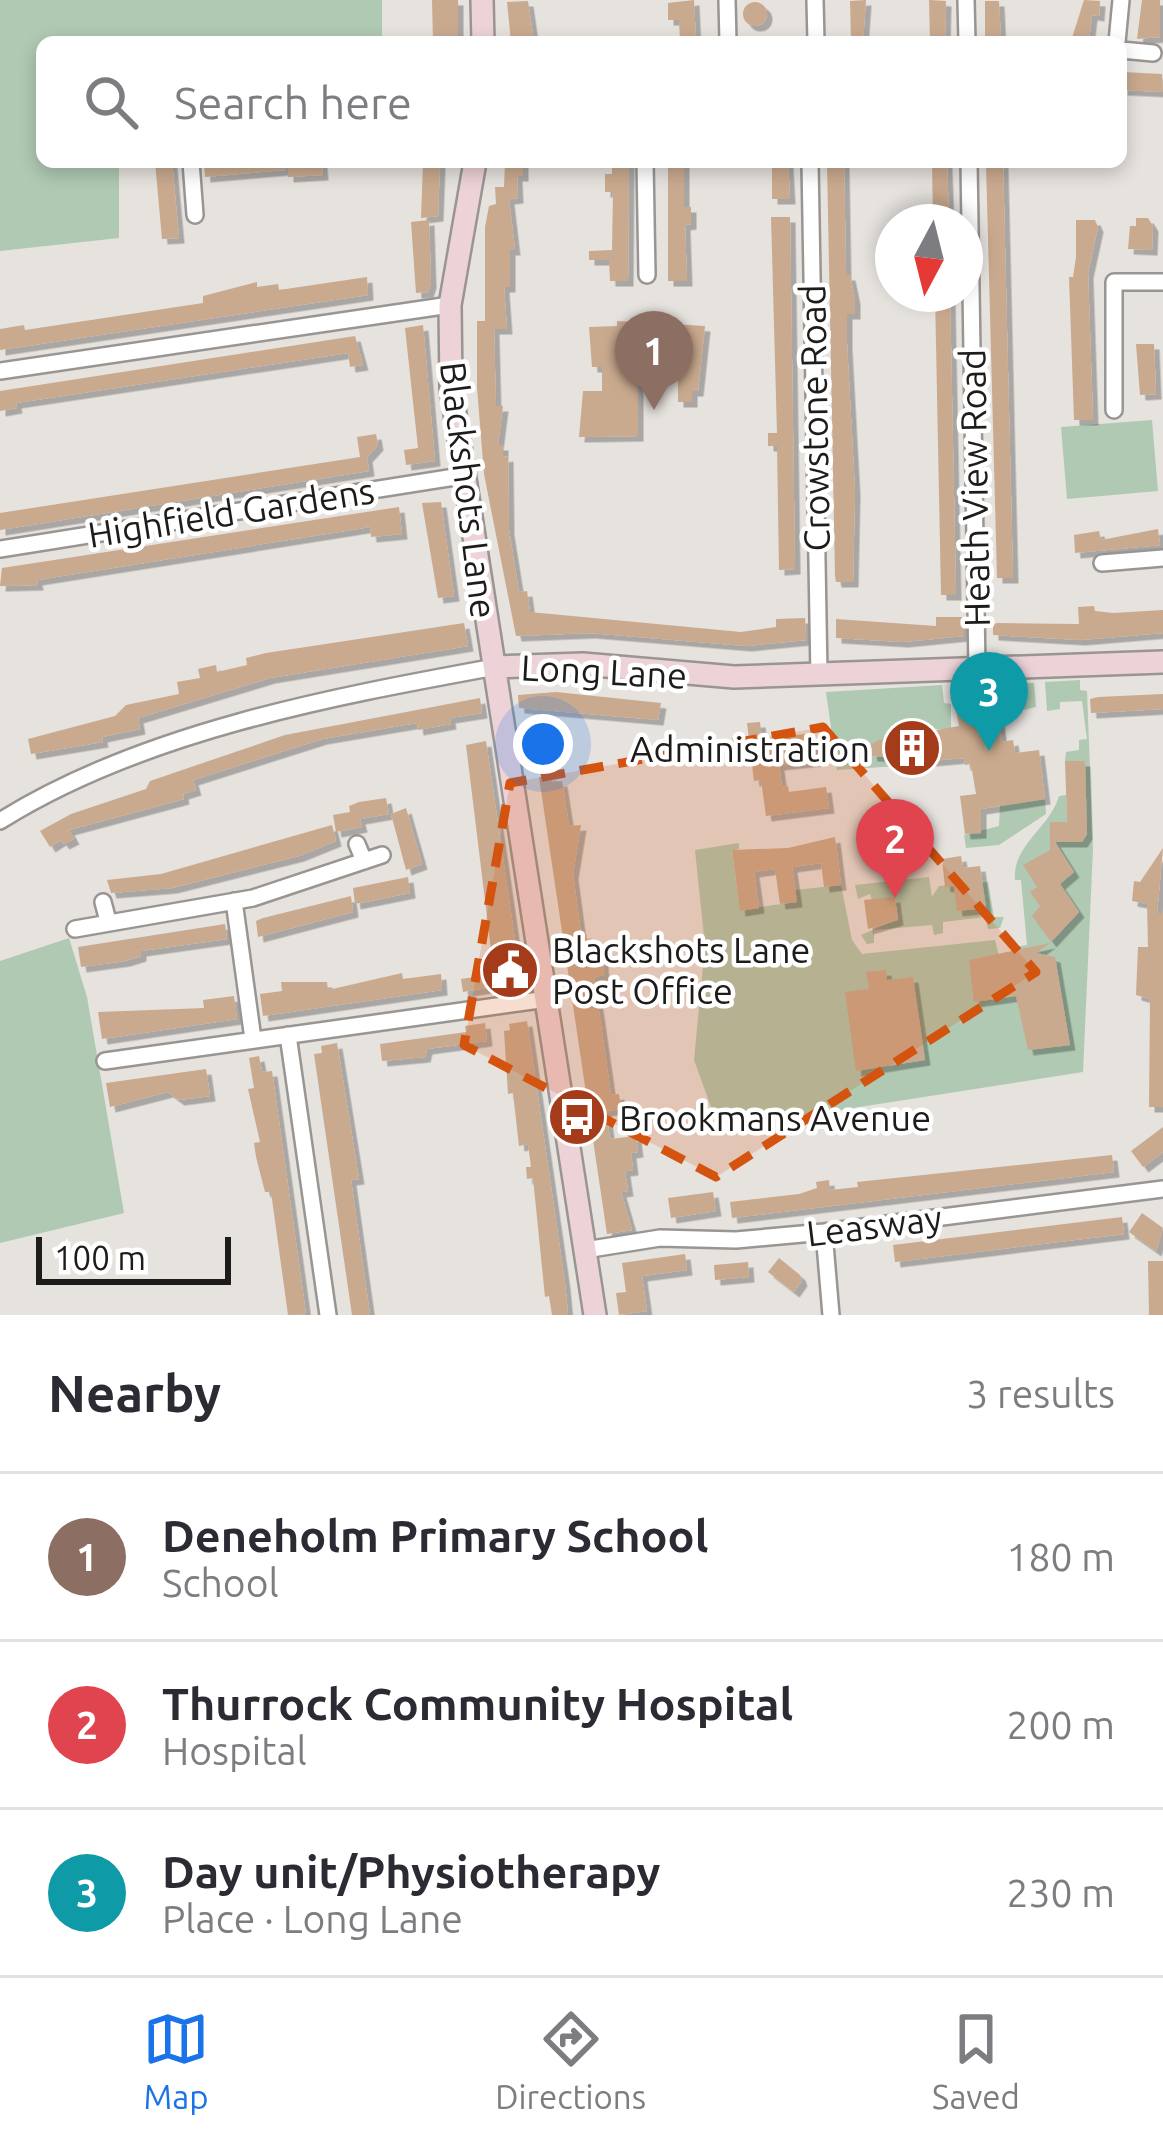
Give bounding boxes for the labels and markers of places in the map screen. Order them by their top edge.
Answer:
pin: 1 [615,311,693,410]
pin: 3 [950,652,1028,751]
building icon: Administration [881,717,943,779]
place label: Administration [630,728,870,769]
pin: 2 [856,799,934,898]
place label: Blackshots Lane Post Office [552,929,810,1011]
public building icon: Blackshots Lane Post Office [479,939,541,1001]
bus stop icon: Brookmans Avenue [546,1086,608,1148]
place label: Brookmans Avenue [619,1097,931,1138]

